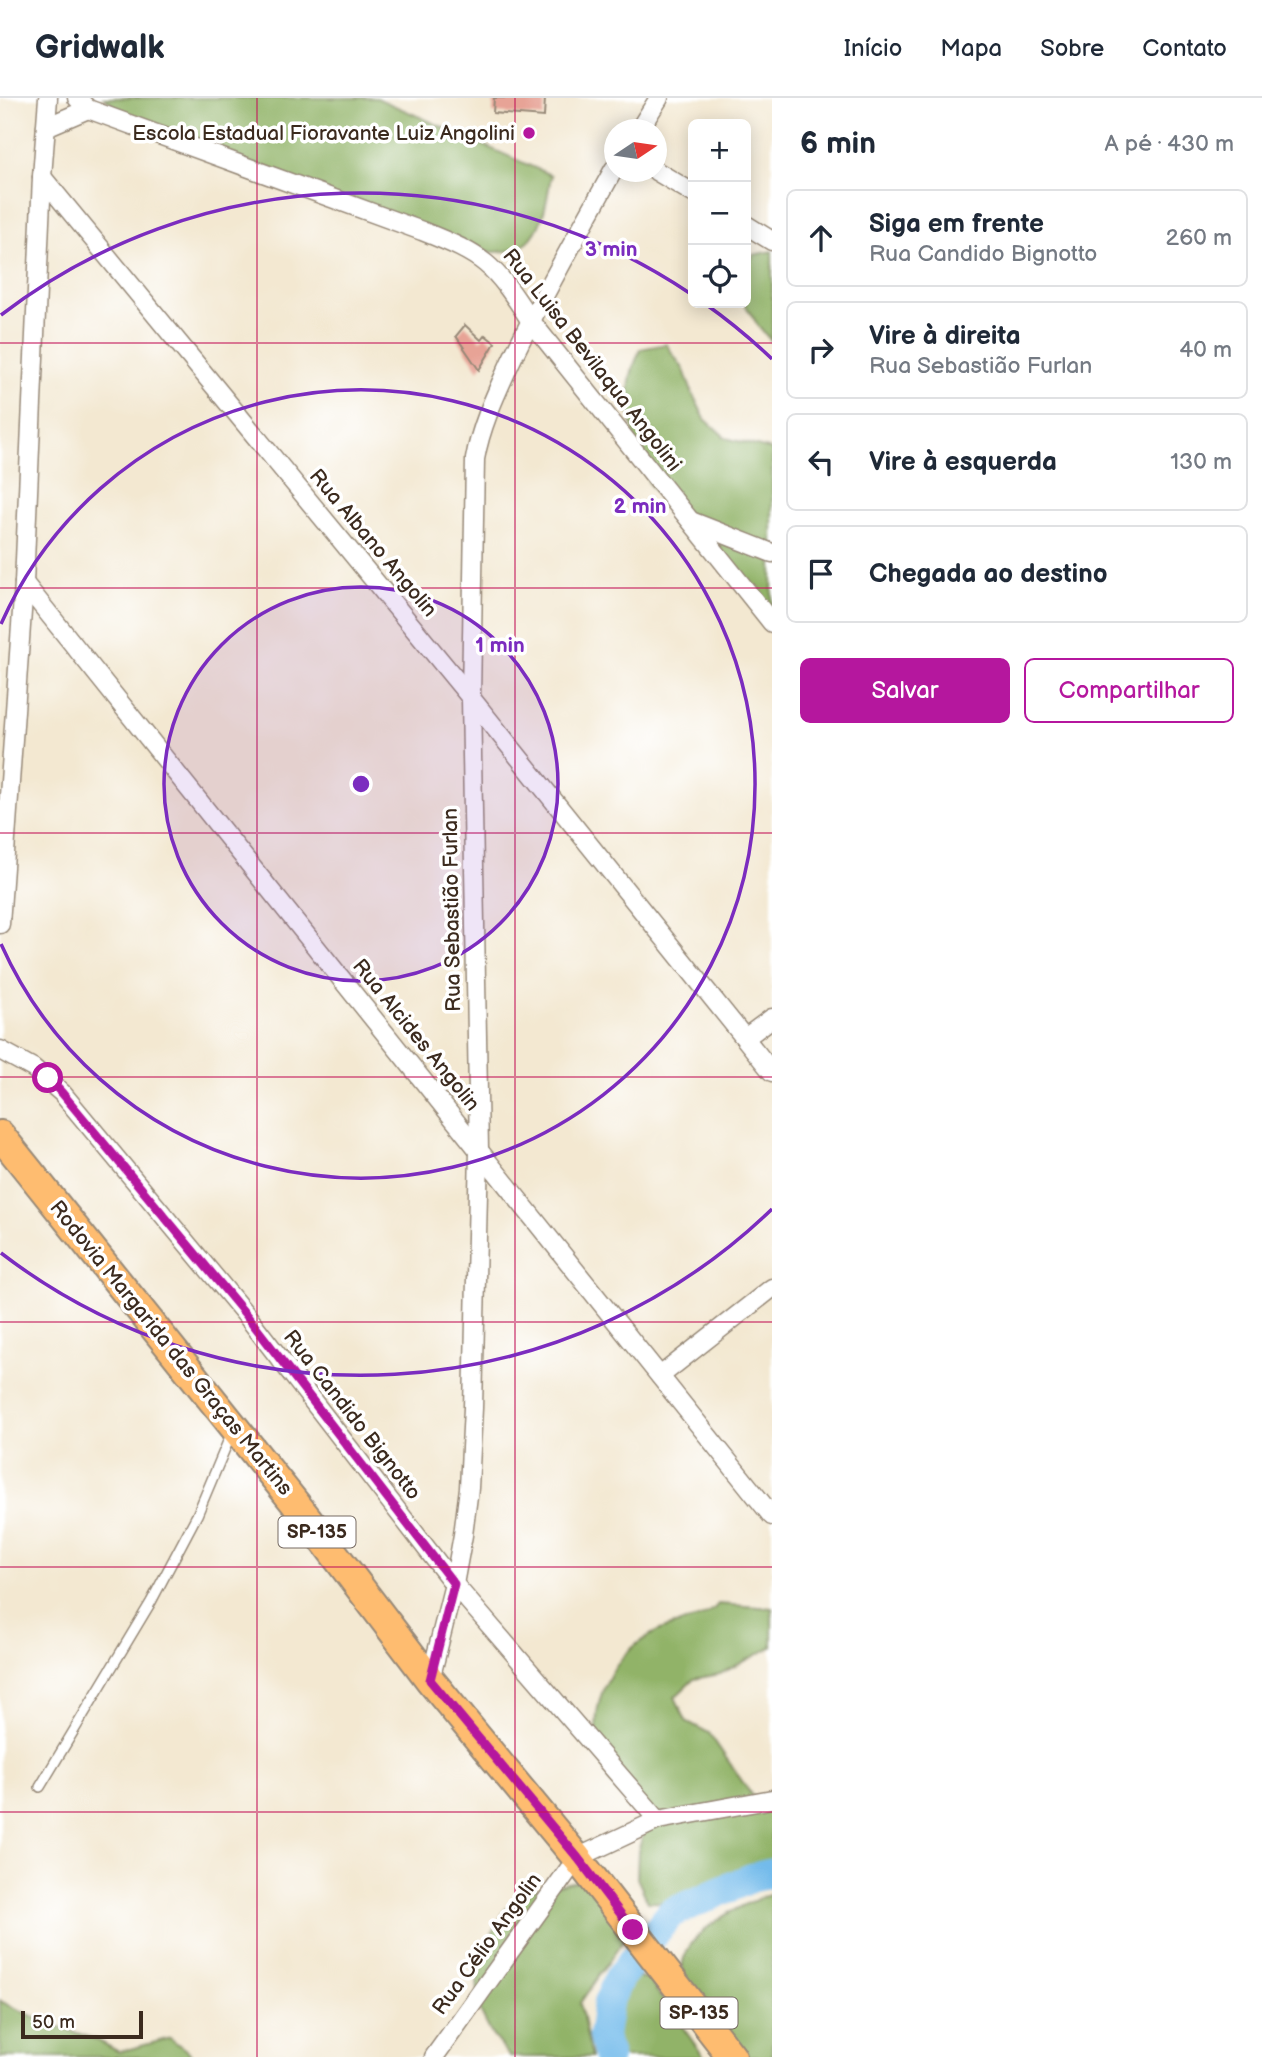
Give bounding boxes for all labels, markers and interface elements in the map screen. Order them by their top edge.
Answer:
text: Gridwalk [35,28,165,68]
text: Início [844,34,902,63]
text: Mapa [940,34,1002,63]
text: Sobre [1040,34,1104,63]
text: Contato [1142,34,1227,63]
north arrow [604,119,667,182]
map controls [688,119,751,308]
button: + [688,119,751,182]
place label: Escola Estadual Fioravante Luiz Angolini [132,121,515,146]
marker: Escola Estadual Fioravante Luiz Angolini [521,125,537,141]
text: 6 min [800,126,876,162]
text: A pé · 430 m [1105,130,1234,158]
button: − [688,182,751,245]
text: Siga em frente [869,209,1044,240]
icon: ahead [802,219,840,257]
text: 260 m [1166,224,1232,252]
text: 3 min [585,237,637,262]
text: Rua Candido Bignotto [869,240,1097,268]
street label: Rua Luisa Bevilaqua Angolini [497,244,687,476]
button: locate [688,245,751,308]
text: Vire à direita [869,321,1021,352]
icon: right [802,331,840,369]
text: 40 m [1179,336,1232,364]
text: Rua Sebastião Furlan [869,352,1092,380]
icon: left [802,443,840,481]
text: Vire à esquerda [869,447,1057,478]
text: 130 m [1170,448,1232,476]
street label: Rua Albano Angolin [304,464,442,622]
text: 2 min [613,494,667,519]
icon: arrive [802,555,840,593]
text: Chegada ao destino [869,559,1107,590]
text: 1 min [475,633,525,658]
button: Salvar [800,658,1010,723]
button: Compartilhar [1024,658,1234,723]
centre of rings [349,772,373,796]
street label: Rua Sebastião Furlan [438,808,466,1012]
street label: Rua Alcides Angolin [347,954,485,1116]
route start [32,1062,63,1093]
street label: Rodovia Margarida das Graças Martins [44,1196,298,1500]
street label: Rua Candido Bignotto [278,1325,426,1505]
road number: SP-135 [278,1516,356,1548]
street label: Rua Célio Angolin [427,1868,547,2020]
route end [617,1914,648,1945]
road number: SP-135 [660,1997,738,2028]
scale bar [21,2008,144,2040]
text: 50 m [32,2011,75,2034]

